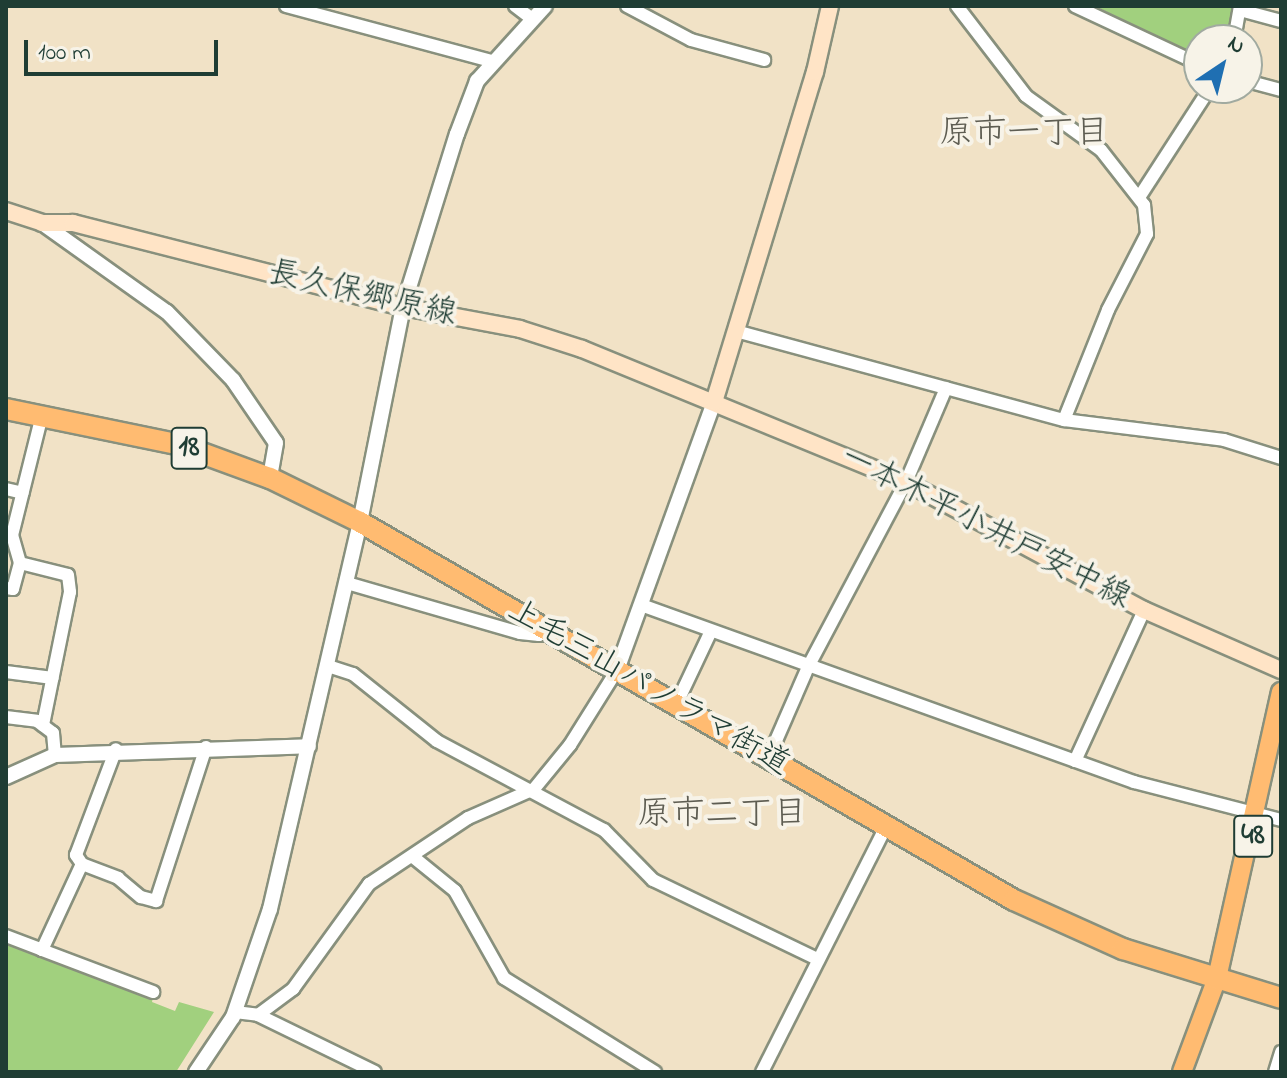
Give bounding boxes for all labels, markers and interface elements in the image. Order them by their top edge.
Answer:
scale bar [28,24,222,74]
north arrow [1183,24,1263,104]
text: N [1220,29,1251,63]
text: 100 m [38,36,91,71]
district label: 原市一丁目 [939,115,1109,155]
street label: 長久保郷原線 [264,255,460,335]
road number: 18 [169,422,209,474]
street label: 一本木平小井戸安中線 [834,439,1136,619]
street label: 上毛三山パノラマ街道 [500,592,796,786]
district label: 原市二丁目 [637,796,807,836]
road number: 48 [1233,810,1273,862]

